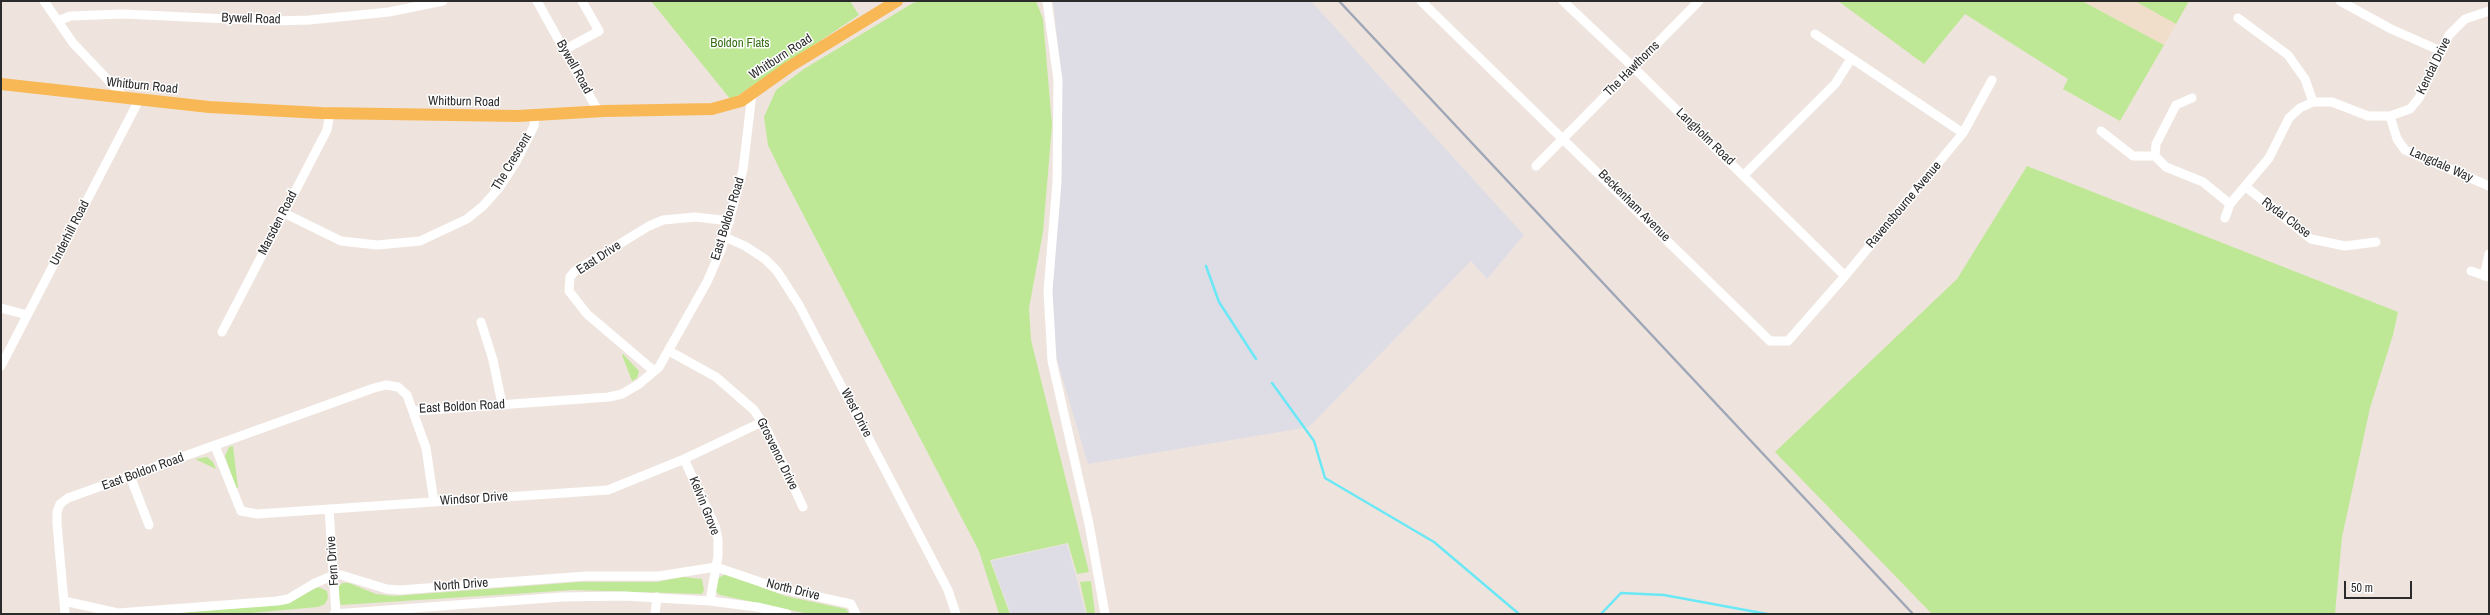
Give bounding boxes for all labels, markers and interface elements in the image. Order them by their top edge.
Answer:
street label: Bywell Road [221,10,281,28]
street label: Whitburn Road [747,31,815,83]
street label: Kendal Drive [2413,35,2455,97]
park label: Boldon Flats [710,36,770,52]
street label: Bywell Road [553,37,595,97]
street label: The Hawthorns [1601,38,1663,100]
street label: Whitburn Road [106,74,178,98]
street label: Whitburn Road [428,94,500,110]
street label: Langholm Road [1673,105,1737,169]
street label: The Crescent [489,131,535,193]
street label: Langdale Way [2407,144,2475,186]
street label: Ravensbourne Avenue [1863,159,1945,251]
street label: Beckenham Avenue [1595,167,1673,245]
street label: East Boldon Road [708,176,748,262]
street label: Marsden Road [255,188,301,258]
street label: Rydal Close [2258,194,2314,242]
street label: Underhill Road [47,198,93,268]
street label: East Drive [574,238,624,278]
street label: West Drive [837,386,875,440]
street label: East Boldon Road [419,397,505,417]
street label: Grosvenor Drive [753,415,801,493]
street label: East Boldon Road [100,450,186,494]
street label: Kelvin Grove [685,475,723,537]
street label: Windsor Drive [439,489,509,509]
street label: Fern Drive [323,536,343,586]
scale bar [2346,573,2414,599]
street label: North Drive [433,575,489,595]
street label: North Drive [765,576,821,604]
text: 50 m [2351,580,2373,596]

